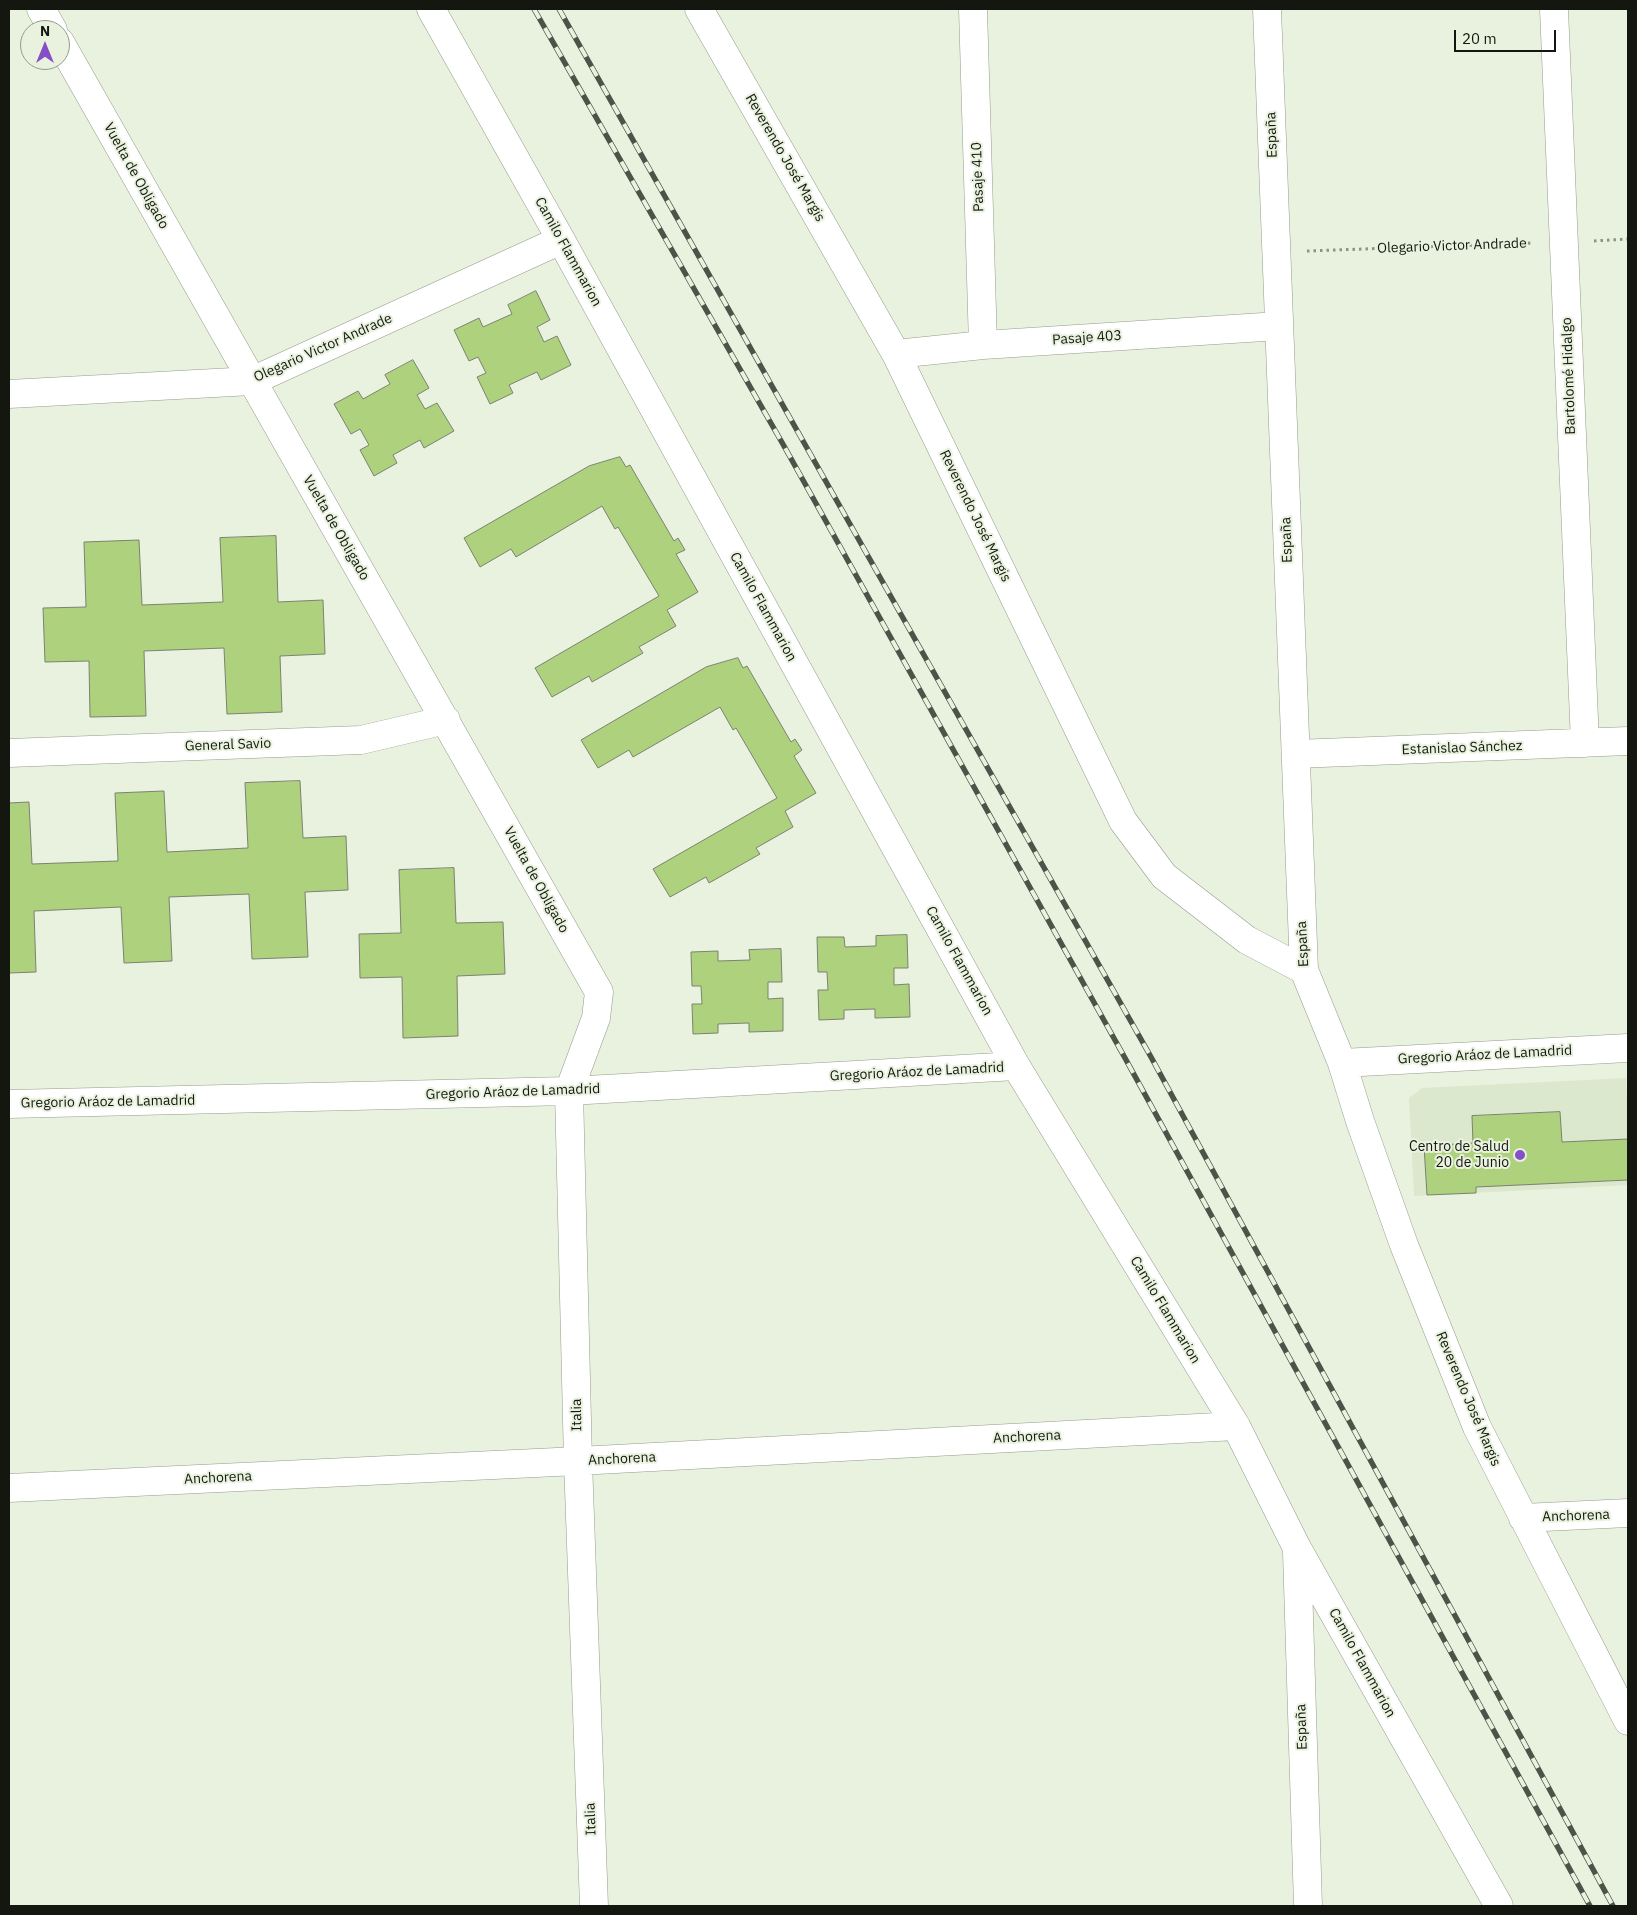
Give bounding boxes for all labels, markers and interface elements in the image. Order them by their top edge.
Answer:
north arrow [20,20,70,70]
scale bar [1457,20,1560,52]
text: N [40,22,50,40]
text: 20 m [1462,29,1497,48]
street label: Reverendo José Margis [741,91,829,225]
street label: España [1263,112,1281,158]
street label: Vuelta de Obligado [100,120,172,232]
street label: Pasaje 410 [968,142,988,212]
street label: Camilo Flammarion [531,194,605,310]
street label: Olegario Victor Andrade [1377,235,1527,257]
street label: Olegario Victor Andrade [251,310,395,386]
street label: Bartolomé Hidalgo [1559,317,1579,435]
street label: Pasaje 403 [1052,327,1122,349]
street label: Reverendo José Margis [936,447,1014,585]
street label: Vuelta de Obligado [299,472,373,584]
street label: España [1278,517,1296,563]
street label: Camilo Flammarion [726,549,800,665]
street label: General Savio [185,735,271,755]
street label: Estanislao Sánchez [1401,738,1523,758]
street label: Vuelta de Obligado [500,824,572,936]
street label: Camilo Flammarion [922,903,996,1019]
street label: España [1293,921,1313,967]
street label: Gregorio Aráoz de Lamadrid [1397,1042,1573,1068]
street label: Gregorio Aráoz de Lamadrid [829,1059,1005,1085]
street label: Gregorio Aráoz de Lamadrid [425,1081,601,1103]
street label: Gregorio Aráoz de Lamadrid [21,1092,195,1112]
place label: Centro de Salud 20 de Junio [1409,1139,1509,1172]
marker: Centro de Salud 20 de Junio [1513,1148,1527,1162]
street label: Camilo Flammarion [1126,1253,1204,1367]
street label: Reverendo José Margis [1432,1329,1504,1469]
street label: Italia [568,1398,586,1432]
street label: Anchorena [993,1427,1061,1447]
street label: Anchorena [588,1449,656,1469]
street label: Anchorena [184,1468,252,1488]
street label: Anchorena [1542,1506,1610,1526]
street label: Camilo Flammarion [1325,1605,1399,1721]
street label: España [1293,1704,1311,1750]
street label: Italia [582,1802,600,1836]

